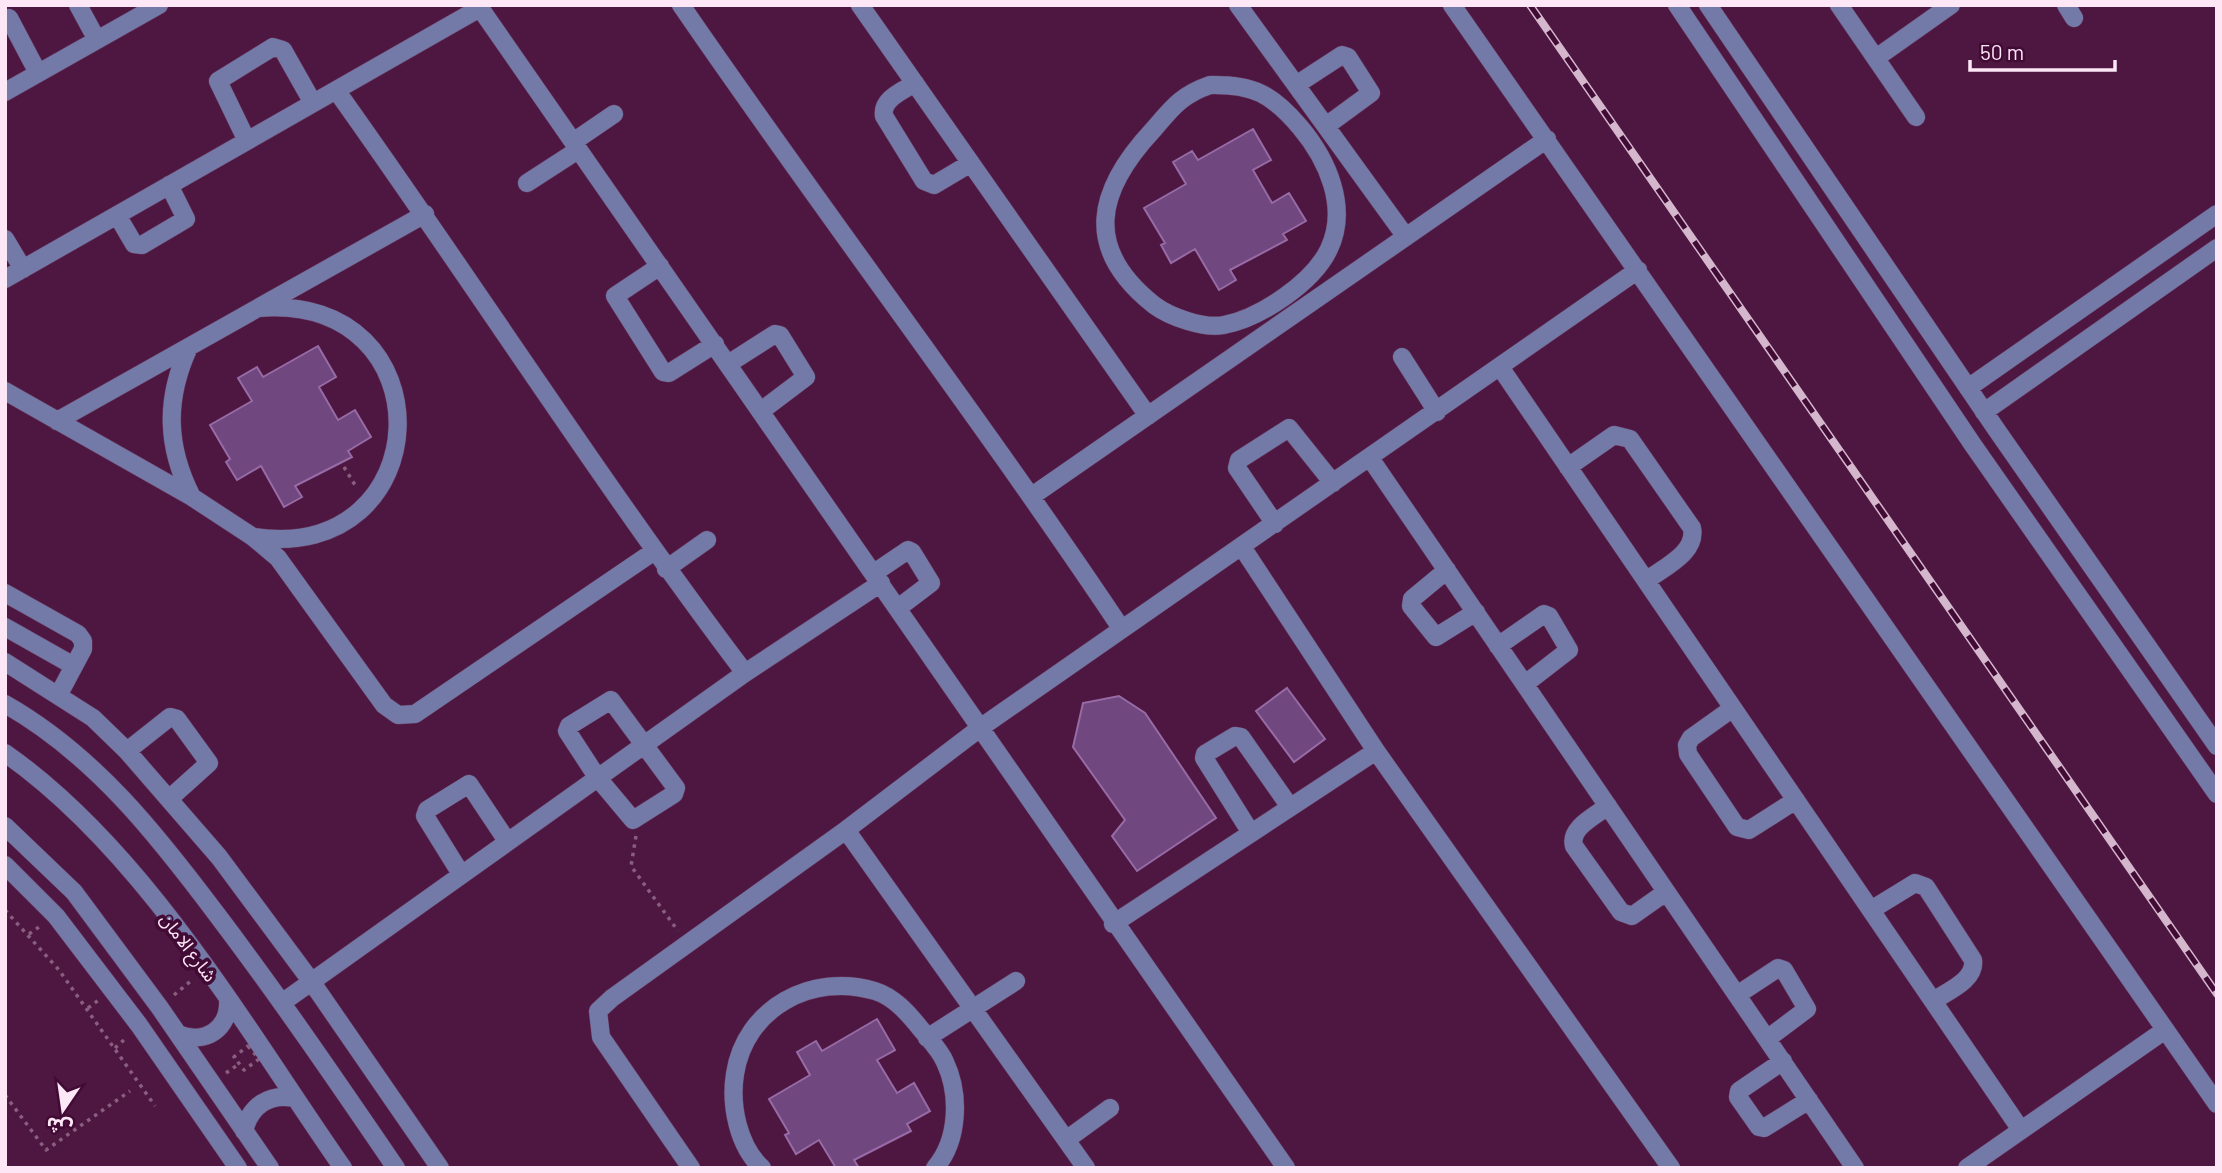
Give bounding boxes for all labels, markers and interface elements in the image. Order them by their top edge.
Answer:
scale bar [1970,28,2115,72]
text: 50 m [1980,39,2024,64]
street label: شارع الامان [153,908,222,988]
north arrow [28,1075,98,1145]
text: ش [44,1113,74,1141]

